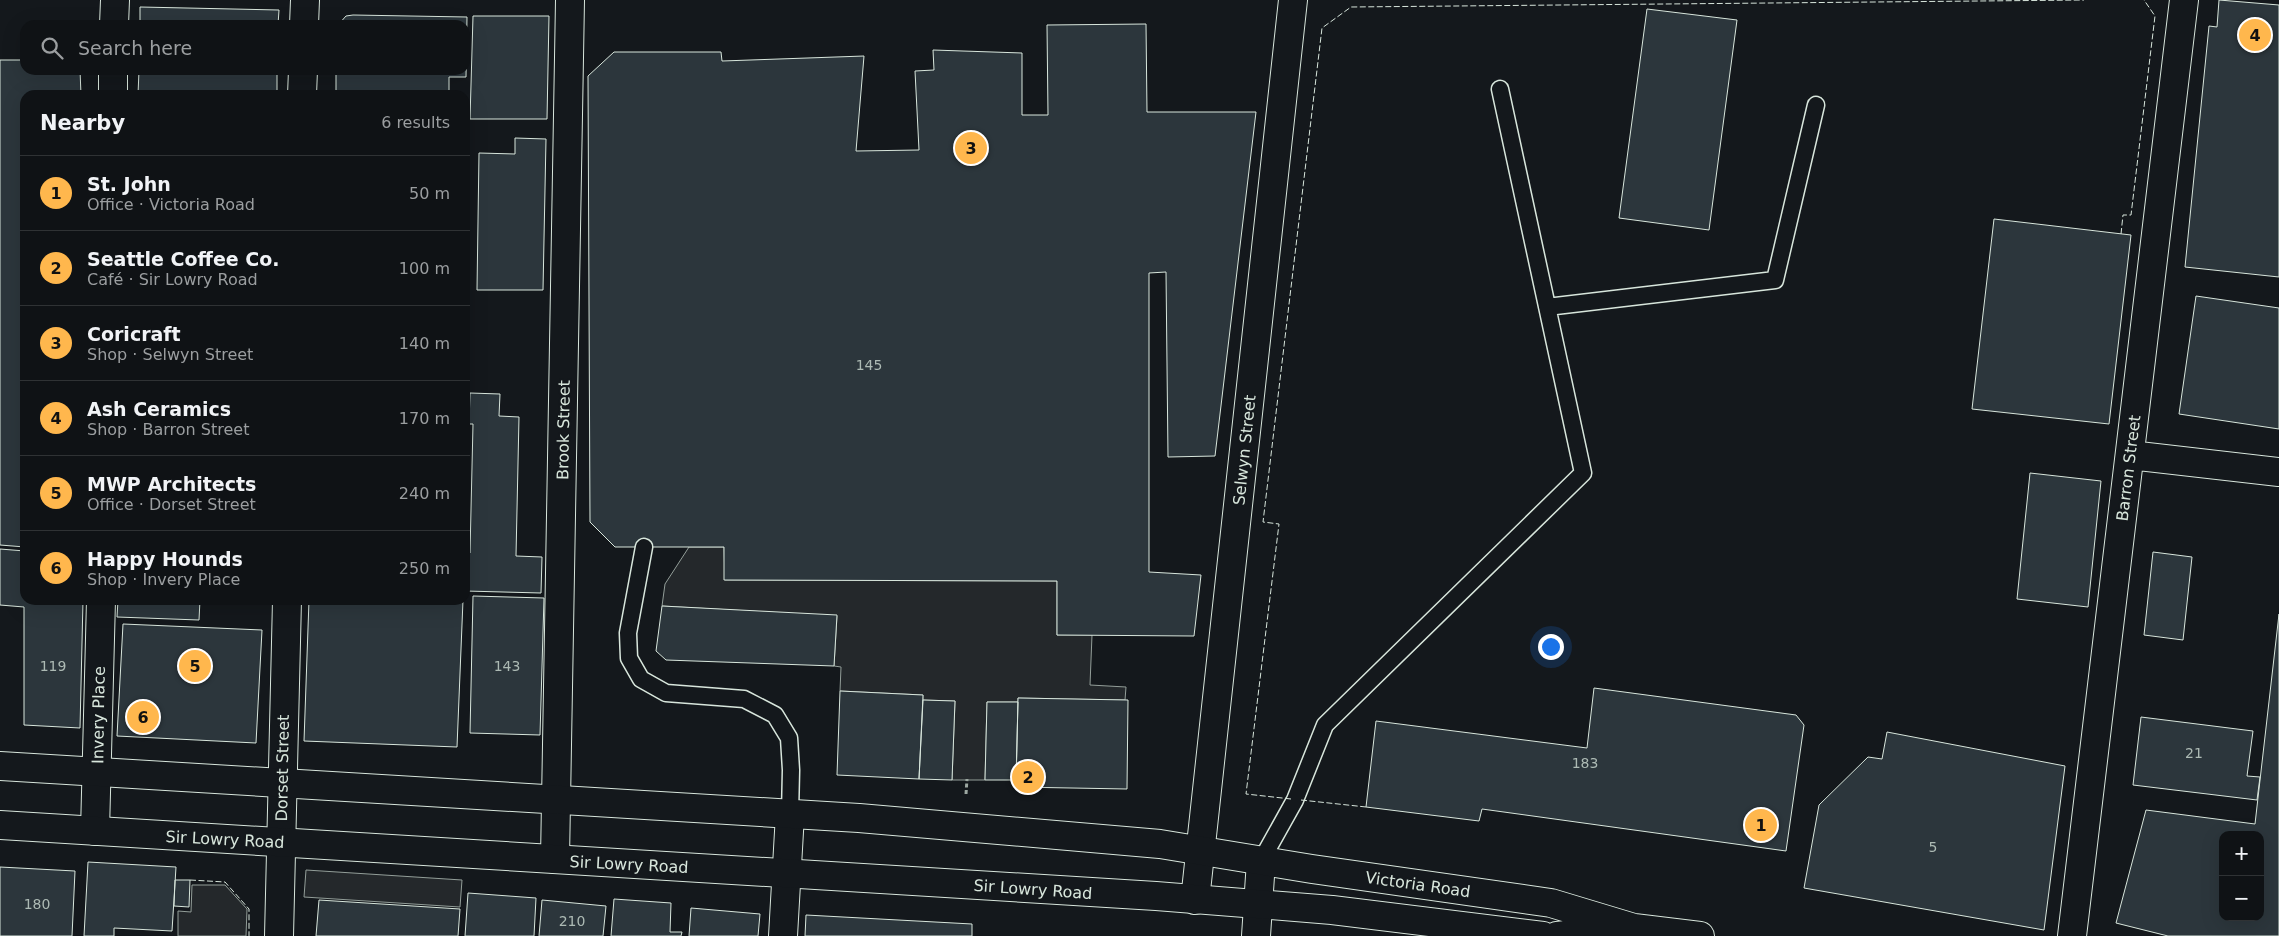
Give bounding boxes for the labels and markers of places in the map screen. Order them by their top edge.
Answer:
pin: 4 [2239,16,2271,54]
pin: 3 [955,129,987,167]
pin: 5 [179,647,211,685]
pin: 6 [127,698,159,736]
pin: 2 [1012,758,1044,796]
pin: 1 [1745,806,1777,844]

